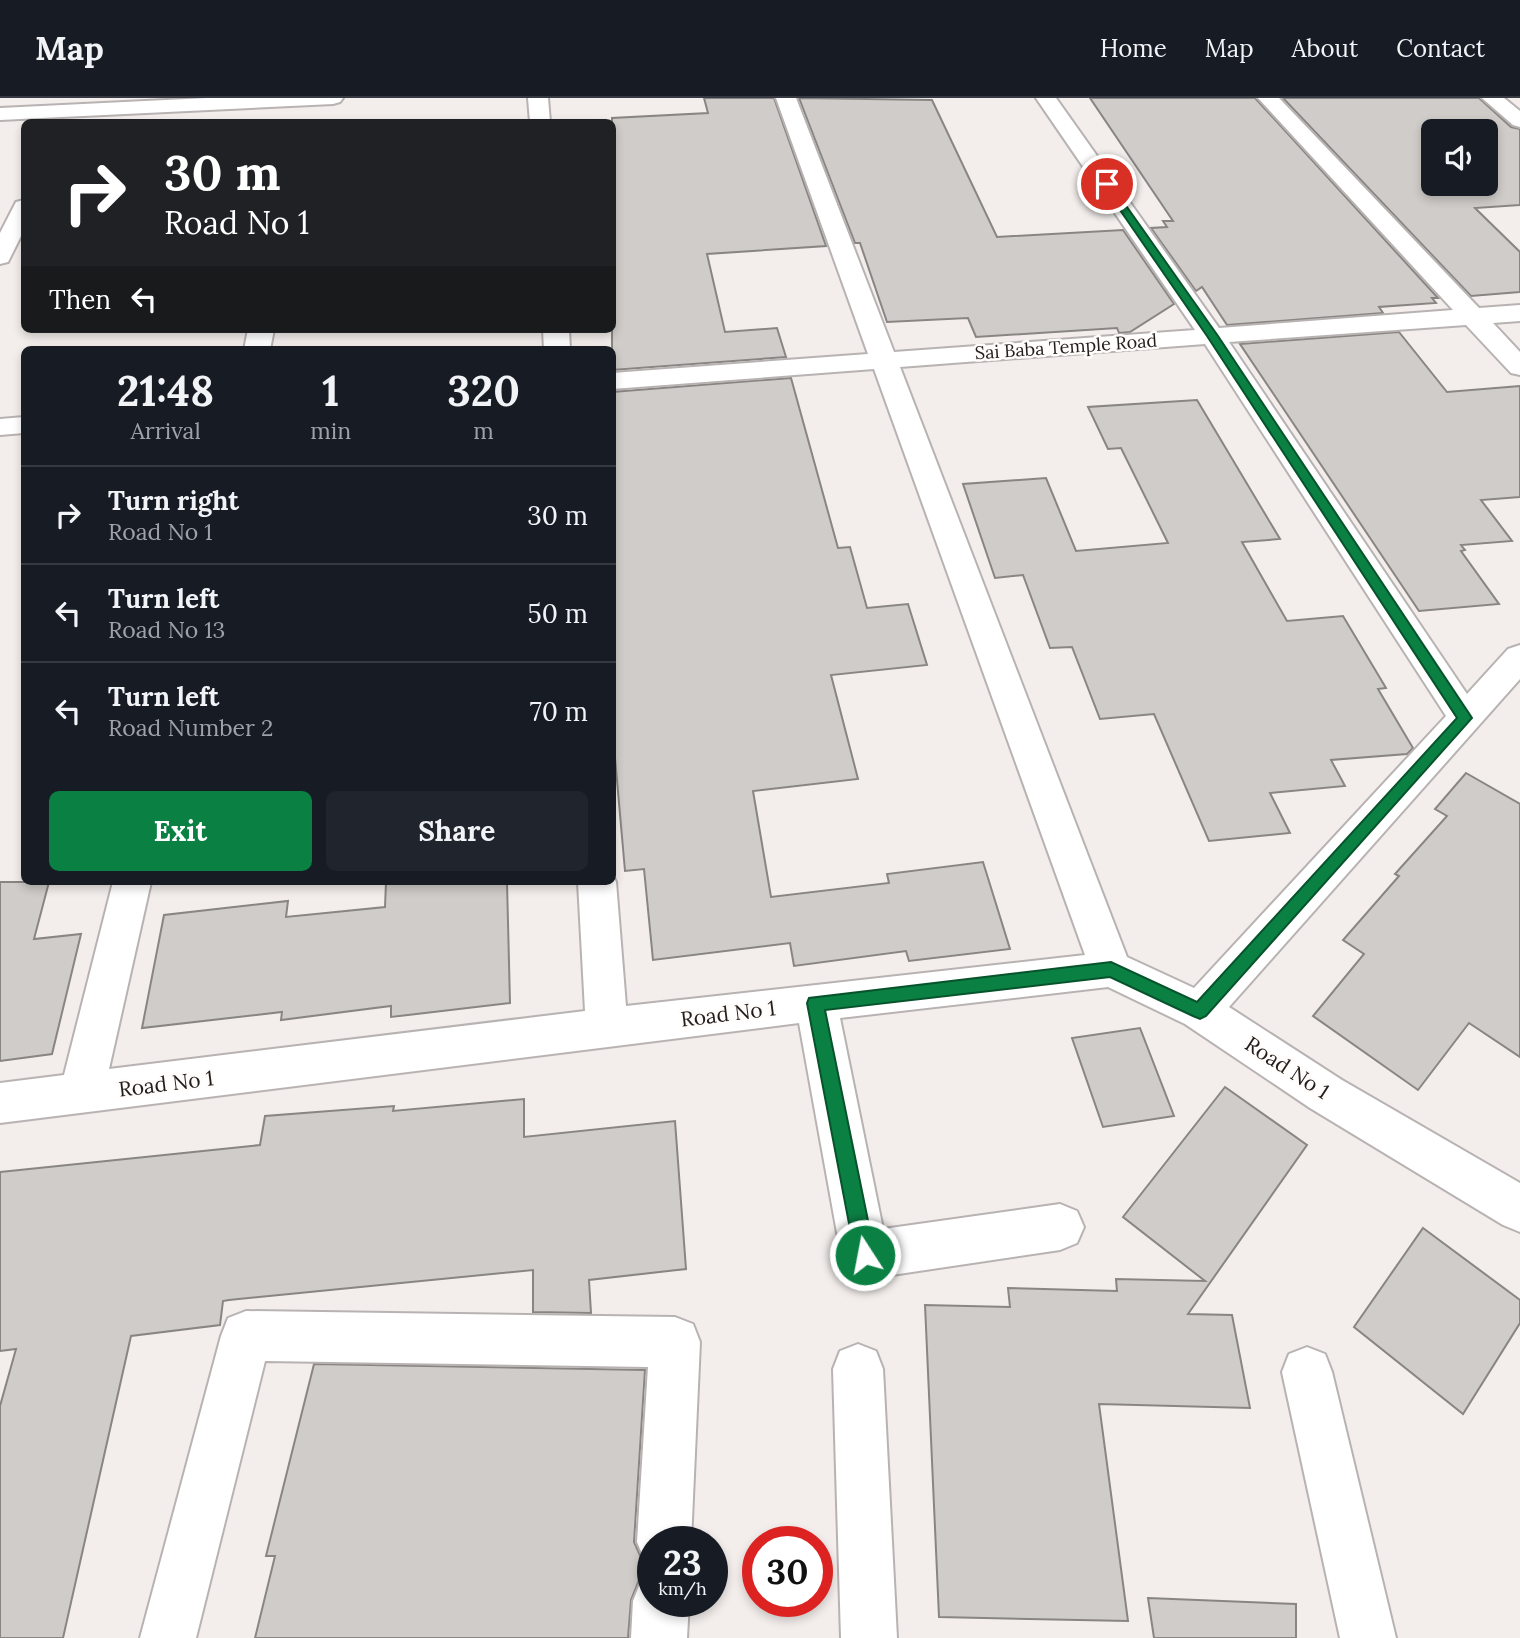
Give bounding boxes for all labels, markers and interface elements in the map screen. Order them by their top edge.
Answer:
text: Map [35,27,104,69]
text: Home [1100,33,1167,64]
text: Map [1205,33,1254,64]
text: About [1292,33,1358,64]
text: Contact [1396,33,1485,64]
map controls [1421,119,1498,196]
button: sound [1421,119,1498,196]
text: 30 m [164,141,281,203]
icon: right [49,147,140,238]
pin [1077,154,1137,214]
icon: arrive [1088,165,1126,203]
text: Road No 1 [164,202,310,243]
icon: left [125,280,163,318]
text: Then [49,283,111,316]
street label: Sai Baba Temple Road [974,329,1158,364]
text: 21:48 [117,364,214,418]
text: 1 [322,364,339,418]
text: 320 [447,364,520,418]
text: Arrival [130,416,201,445]
text: min [310,416,351,445]
text: m [473,416,494,445]
text: Turn right [108,484,239,517]
icon: right [49,496,87,534]
text: 30 m [527,499,588,532]
text: Road No 1 [108,517,213,546]
text: Turn left [108,582,219,615]
icon: left [49,594,87,632]
text: 50 m [528,597,588,630]
text: Road No 13 [108,615,225,644]
text: Turn left [108,680,219,713]
icon: left [49,692,87,730]
text: 70 m [530,695,588,728]
text: Road Number 2 [108,713,273,742]
button: Exit [49,791,312,871]
button: Share [326,791,588,871]
street label: Road No 1 [679,994,777,1033]
street label: Road No 1 [1240,1030,1335,1105]
street label: Road No 1 [117,1064,215,1103]
position arrow [828,1218,902,1292]
speed limit sign: 30 [742,1526,833,1617]
text: 23 [663,1540,702,1585]
text: km/h [658,1577,707,1600]

